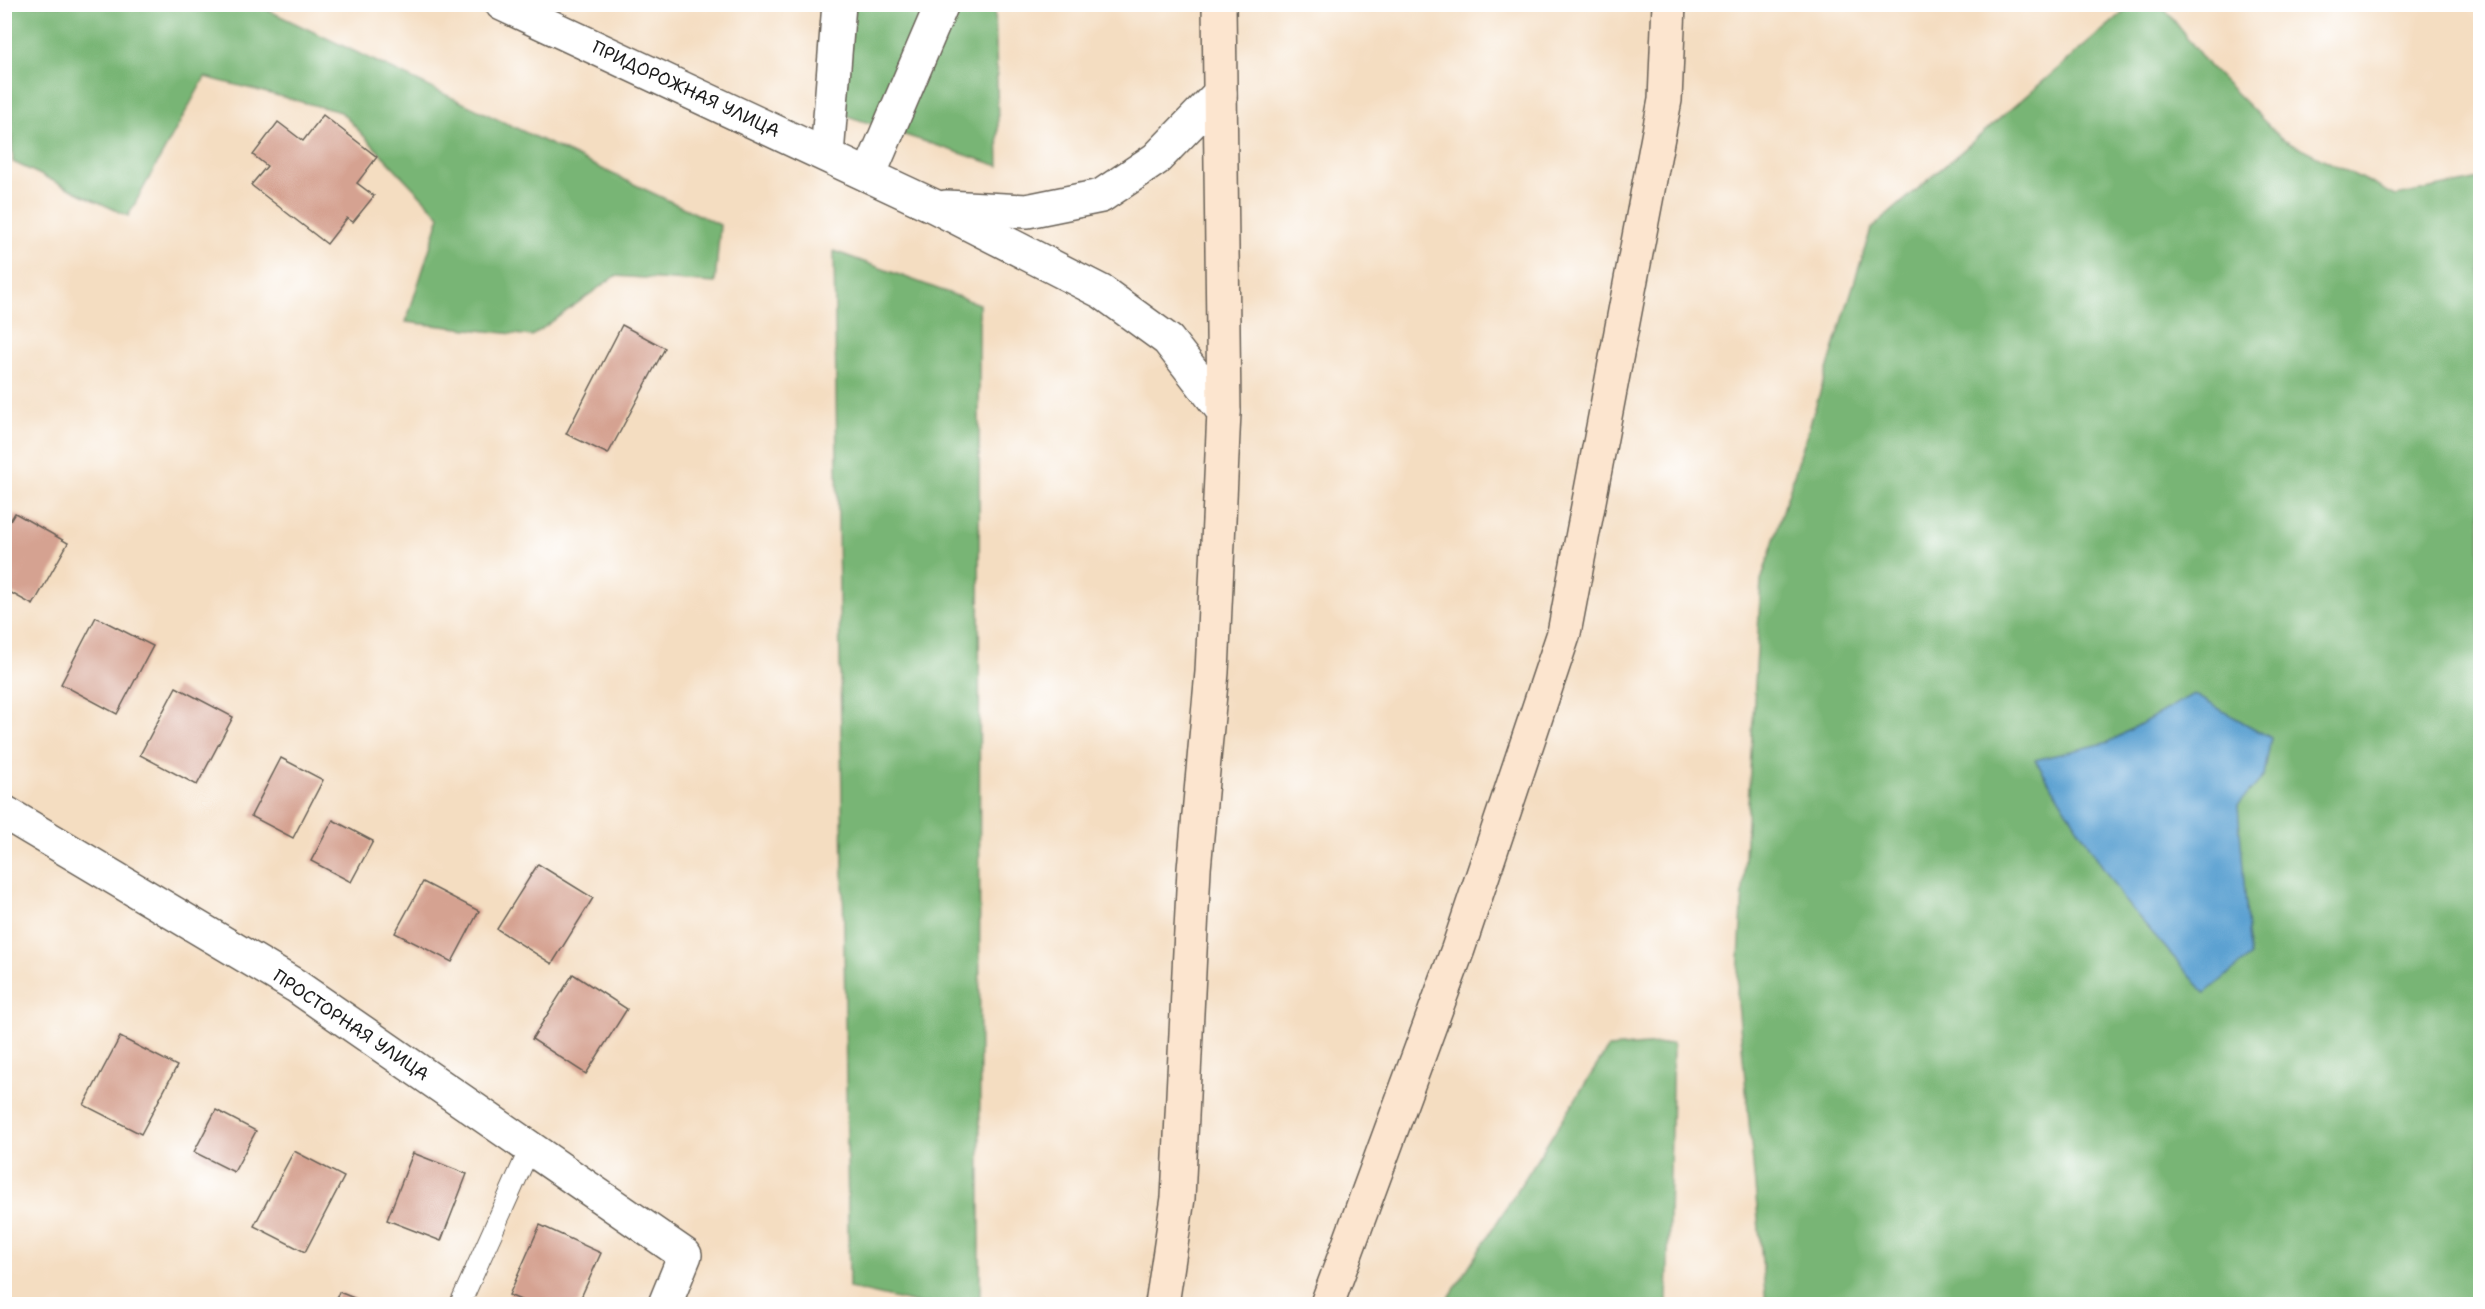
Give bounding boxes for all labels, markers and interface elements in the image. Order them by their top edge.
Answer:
street label: ПРИДОРОЖНАЯ УЛИЦА [588,35,784,143]
street label: ПРОСТОРНАЯ УЛИЦА [268,964,434,1086]

